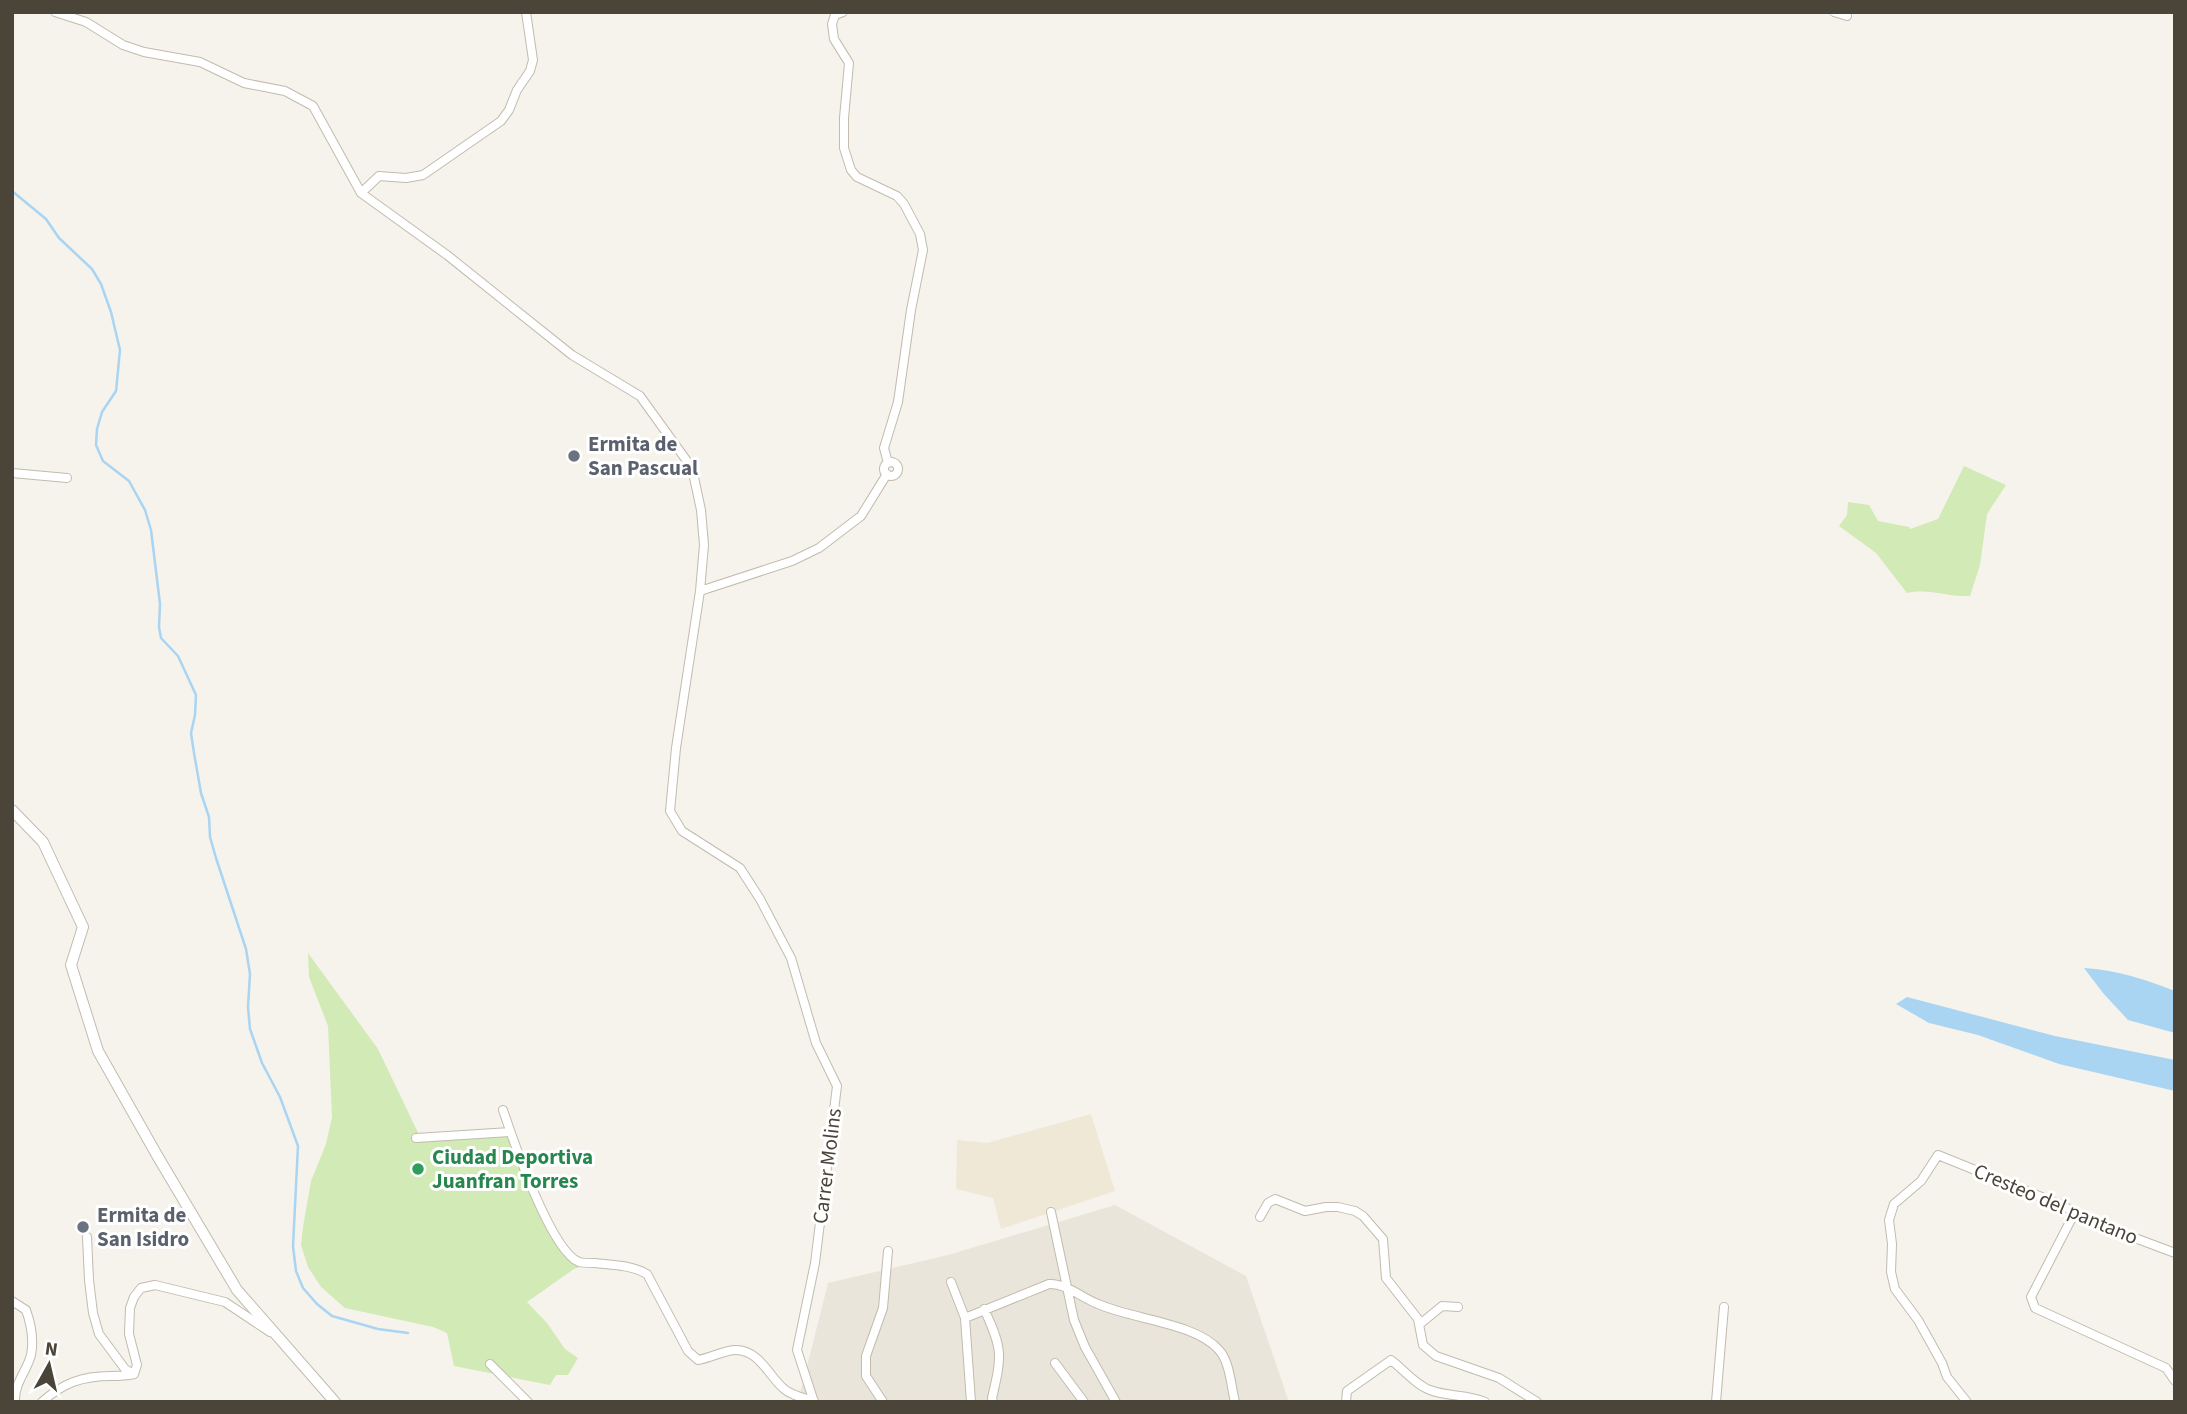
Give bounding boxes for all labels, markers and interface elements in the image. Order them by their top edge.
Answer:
place label: Ermita de San Pascual [588,429,698,483]
marker: Ermita de San Pascual [566,448,582,464]
street label: Carrer Molins [805,1106,849,1226]
place label: Ciudad Deportiva Juanfran Torres [432,1142,593,1196]
street label: Cresteo del pantano [1969,1156,2143,1252]
marker: Ciudad Deportiva Juanfran Torres [410,1161,426,1177]
place label: Ermita de San Isidro [97,1200,189,1254]
marker: Ermita de San Isidro [75,1219,91,1235]
north arrow [14,1330,84,1400]
text: N [43,1335,59,1364]

